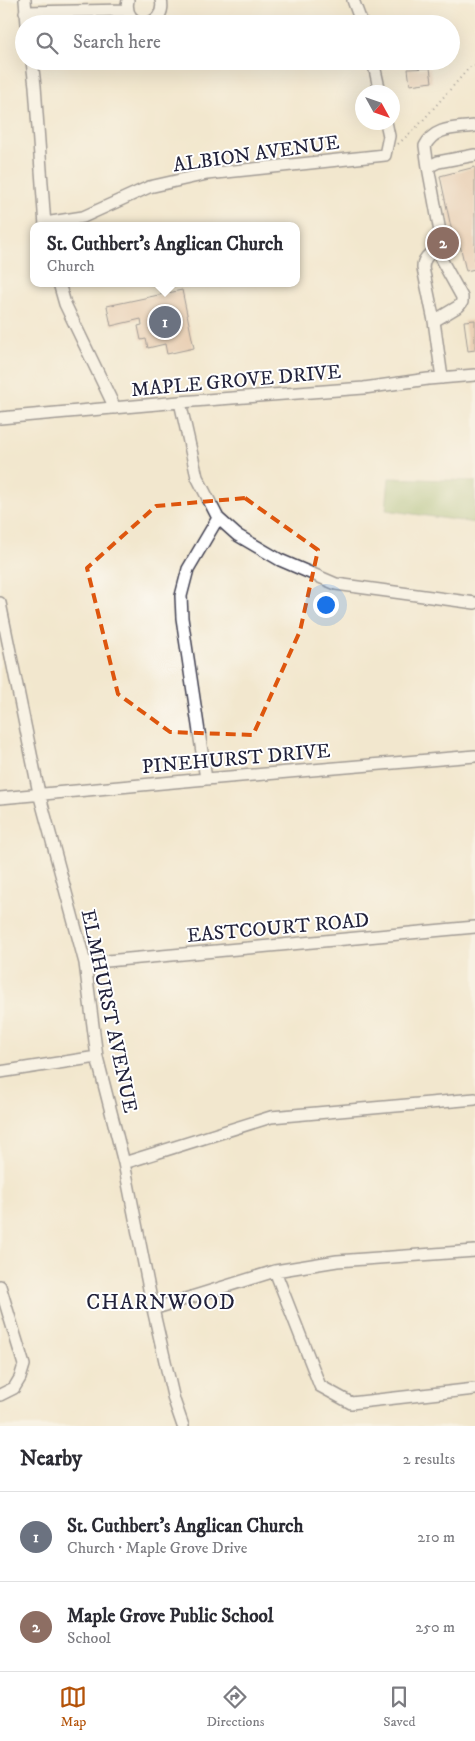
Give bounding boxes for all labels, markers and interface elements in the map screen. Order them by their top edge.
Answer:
search box [15,15,460,70]
icon: search [33,29,61,57]
text: Search here [73,31,161,54]
north arrow [355,85,400,130]
street label: ALBION AVENUE [172,130,341,179]
popup [30,222,300,287]
pin: 2 [427,224,459,262]
text: St. Cuthbert's Anglican Church [47,233,283,256]
text: Church [47,256,95,276]
pin: 1 [149,303,181,341]
street label: MAPLE GROVE DRIVE [130,360,342,403]
your location [313,592,339,618]
street label: PINEHURST DRIVE [141,739,331,780]
street label: ELMHURST AVENUE [75,907,142,1115]
street label: EASTCOURT ROAD [186,908,370,949]
district label: CHARNWOOD [86,1290,236,1316]
text: Nearby [20,1446,82,1472]
text: 2 results [403,1449,455,1469]
text: St. Cuthbert's Anglican Church [67,1515,303,1538]
text: 1 [33,1527,39,1547]
text: 210 m [417,1527,455,1547]
text: Church · Maple Grove Drive [67,1538,247,1558]
text: Maple Grove Public School [67,1605,273,1628]
text: 2 [32,1617,40,1637]
text: 250 m [415,1617,455,1637]
text: School [67,1628,111,1648]
tab: Map [59,1683,87,1731]
tab: Directions [206,1683,264,1731]
tab: Saved [383,1683,416,1731]

